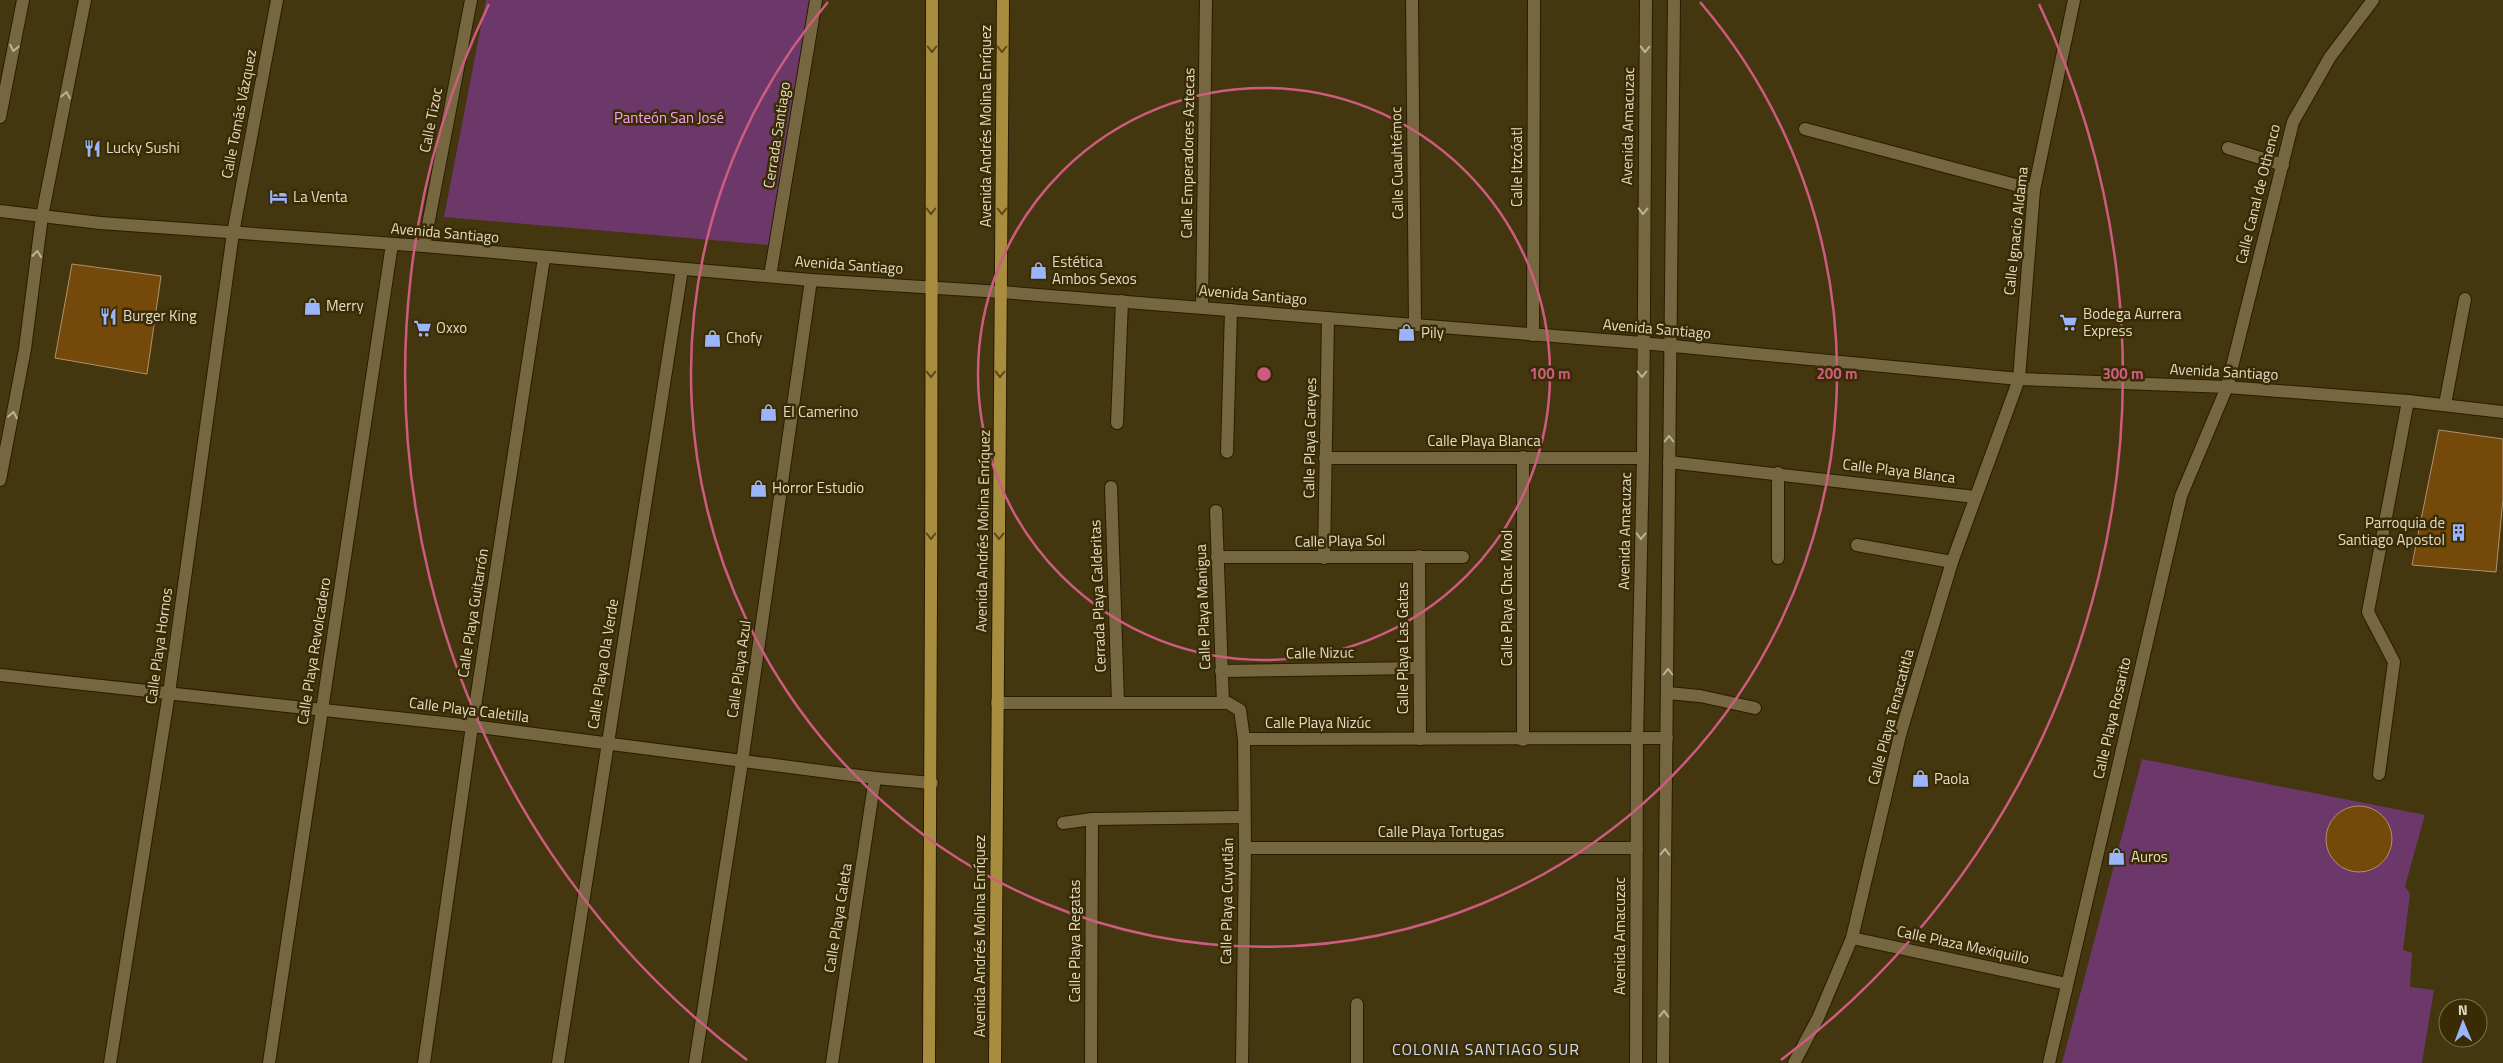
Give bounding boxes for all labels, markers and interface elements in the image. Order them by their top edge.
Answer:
street label: Avenida Andrés Molina Enríquez [974,25,997,227]
one-way arrow [9,43,19,52]
one-way arrow [927,45,937,53]
one-way arrow [997,45,1007,53]
one-way arrow [1640,45,1650,53]
street label: Calle Tomás Vázquez [215,47,262,180]
street label: Calle Emperadores Aztecas [1175,67,1200,239]
street label: Avenida Amacuzac [1615,67,1640,185]
street label: Cerrada Santiago [757,80,796,190]
street label: Calle Tizoc [413,85,448,154]
one-way arrow [60,90,71,99]
park label: Panteón San José [614,106,724,129]
street label: Calle Cuauhtémoc [1384,106,1409,220]
street label: Calle Canal de Othenco [2229,121,2286,266]
street label: Calle Itzcóatl [1505,127,1528,207]
place label: Lucky Sushi [106,136,180,159]
restaurant icon: Lucky Sushi [82,138,102,158]
street label: Calle Ignacio Aldama [1997,165,2034,296]
place label: La Venta [293,185,348,208]
hotel icon: La Venta [269,187,289,207]
one-way arrow [996,207,1007,215]
one-way arrow [926,208,936,215]
one-way arrow [1638,208,1648,215]
street label: Avenida Santiago [390,216,500,249]
street label: Avenida Santiago [794,249,904,280]
one-way arrow [31,250,42,258]
place label: Estética Ambos Sexos [1052,250,1137,290]
shop icon: Estética Ambos Sexos [1028,261,1048,281]
street label: Avenida Santiago [1198,278,1308,311]
place label: Merry [326,294,364,317]
shop icon: Merry [302,296,322,316]
place label: Bodega Aurrera Express [2083,302,2182,342]
place label: Burger King [123,304,197,327]
restaurant icon: Burger King [99,306,119,326]
street label: Avenida Santiago [1602,312,1712,345]
supermarket icon: Bodega Aurrera Express [2059,313,2079,333]
place label: Oxxo [436,316,467,339]
supermarket icon: Oxxo [412,318,432,338]
place label: Pily [1421,321,1444,344]
shop icon: Pily [1397,323,1417,343]
place label: Chofy [726,326,762,349]
shop icon: Chofy [702,328,722,348]
street label: Avenida Santiago [2169,357,2279,386]
text: 100 m [1529,362,1571,385]
text: 200 m [1816,362,1858,385]
text: 300 m [2102,362,2144,385]
centre of rings [1255,365,1273,383]
one-way arrow [926,370,936,378]
one-way arrow [995,370,1006,378]
one-way arrow [1637,370,1647,378]
street label: Calle Playa Careyes [1297,377,1322,499]
place label: El Camerino [783,400,858,423]
shop icon: El Camerino [759,402,779,422]
one-way arrow [7,411,17,419]
street label: Avenida Andrés Molina Enríquez [969,429,996,632]
street label: Calle Playa Blanca [1427,429,1541,452]
one-way arrow [1664,435,1674,443]
street label: Calle Playa Blanca [1841,452,1957,489]
street label: Avenida Amacuzac [1612,472,1637,590]
place label: Horror Estudio [772,476,864,499]
shop icon: Horror Estudio [748,478,768,498]
place label: Parroquia de Santiago Apostol [2338,511,2445,551]
street label: Cerrada Playa Calderitas [1083,519,1112,673]
building icon: Parroquia de Santiago Apostol [2449,522,2469,542]
street label: Calle Playa Sol [1294,528,1386,553]
street label: Calle Playa Chac Mool [1495,530,1518,666]
one-way arrow [926,532,936,540]
one-way arrow [994,532,1004,540]
one-way arrow [1636,532,1646,540]
street label: Calle Playa Manigua [1189,543,1216,670]
street label: Calle Playa Guitarrón [451,547,494,679]
street label: Calle Playa Revolcadero [291,576,337,726]
street label: Calle Playa Las Gatas [1391,582,1414,714]
street label: Calle Playa Hornos [139,586,178,706]
street label: Calle Playa Ola Verde [581,597,624,731]
street label: Calle Playa Azul [720,619,757,719]
street label: Calle Nizuc [1286,640,1354,665]
street label: Calle Playa Tenacatitla [1861,646,1920,787]
street label: Calle Playa Rosarito [2086,655,2137,781]
one-way arrow [1662,668,1673,676]
street label: Calle Playa Caletilla [408,691,531,728]
street label: Calle Playa Nizúc [1265,711,1371,734]
place label: Paola [1934,767,1970,790]
shop icon: Paola [1910,769,1930,789]
street label: Calle Playa Tortugas [1378,820,1504,843]
street label: Avenida Andrés Molina Enríquez [968,835,991,1037]
street label: Calle Playa Cuyutlán [1214,837,1239,965]
place label: Auros [2131,845,2168,868]
shop icon: Auros [2107,847,2127,867]
one-way arrow [1660,848,1670,856]
street label: Calle Playa Caleta [817,861,858,974]
street label: Avenida Amacuzac [1608,877,1631,995]
street label: Calle Playa Regatas [1063,880,1086,1002]
street label: Calle Plaza Mexiquillo [1895,919,2032,970]
north arrow [2438,998,2488,1048]
text: N [2458,999,2468,1020]
one-way arrow [1658,1010,1669,1018]
district label: COLONIA SANTIAGO SUR [1392,1037,1580,1061]

